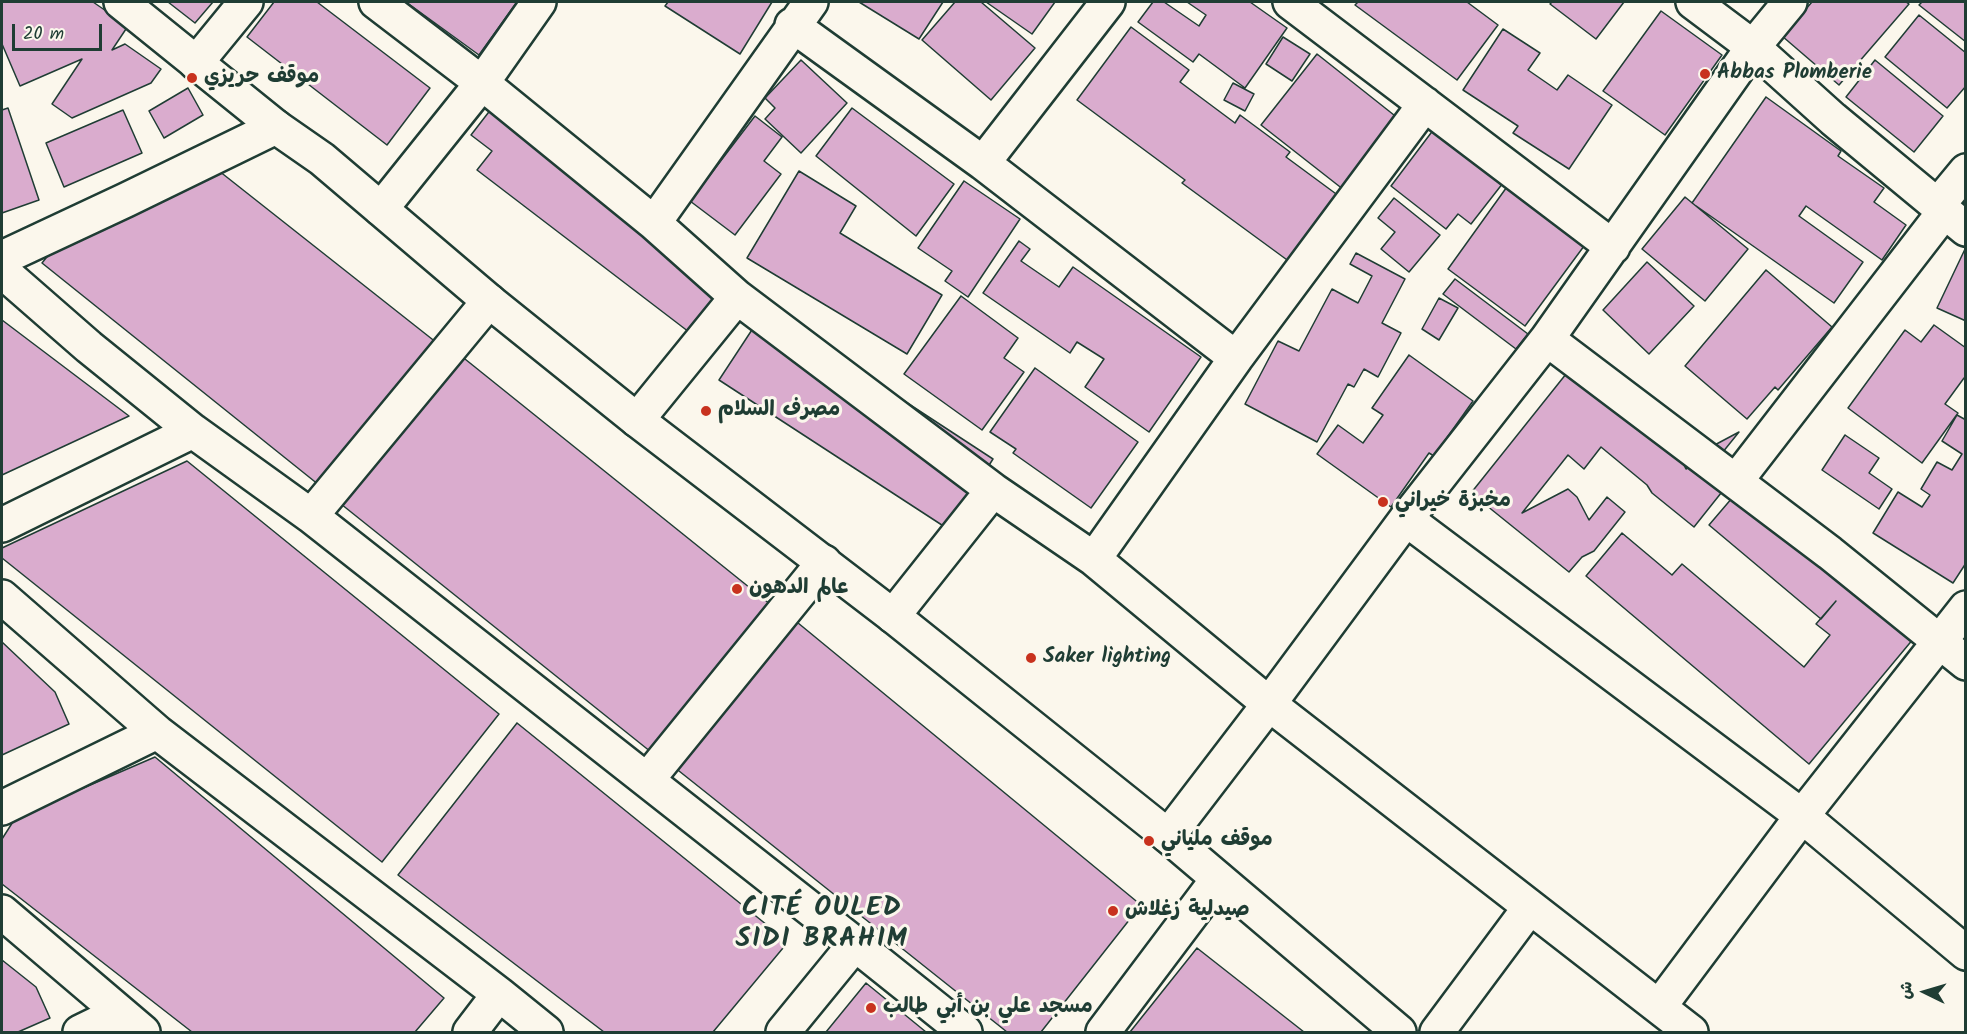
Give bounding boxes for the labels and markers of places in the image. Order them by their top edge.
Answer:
place label: Abbas Plomberie [1717,61,1872,87]
place label: موقف حريزي [204,65,319,91]
marker: Abbas Plomberie [1698,67,1712,81]
marker: موقف حريزي [185,71,199,85]
place label: مصرف السلام [718,398,840,424]
marker: مصرف السلام [699,404,713,418]
place label: مخبزة خيراني [1395,489,1511,515]
marker: مخبزة خيراني [1376,495,1390,509]
place label: عالم الدهون [749,576,848,602]
marker: عالم الدهون [730,582,744,596]
place label: Saker lighting [1043,645,1171,671]
marker: Saker lighting [1024,651,1038,665]
place label: موقف ملياني [1161,828,1273,854]
marker: موقف ملياني [1142,834,1156,848]
place label: صيدلية زغلاش [1125,898,1250,924]
marker: صيدلية زغلاش [1106,904,1120,918]
place label: مسجد علي بن أبي طالب [883,995,1093,1021]
marker: مسجد علي بن أبي طالب [864,1001,878,1015]

